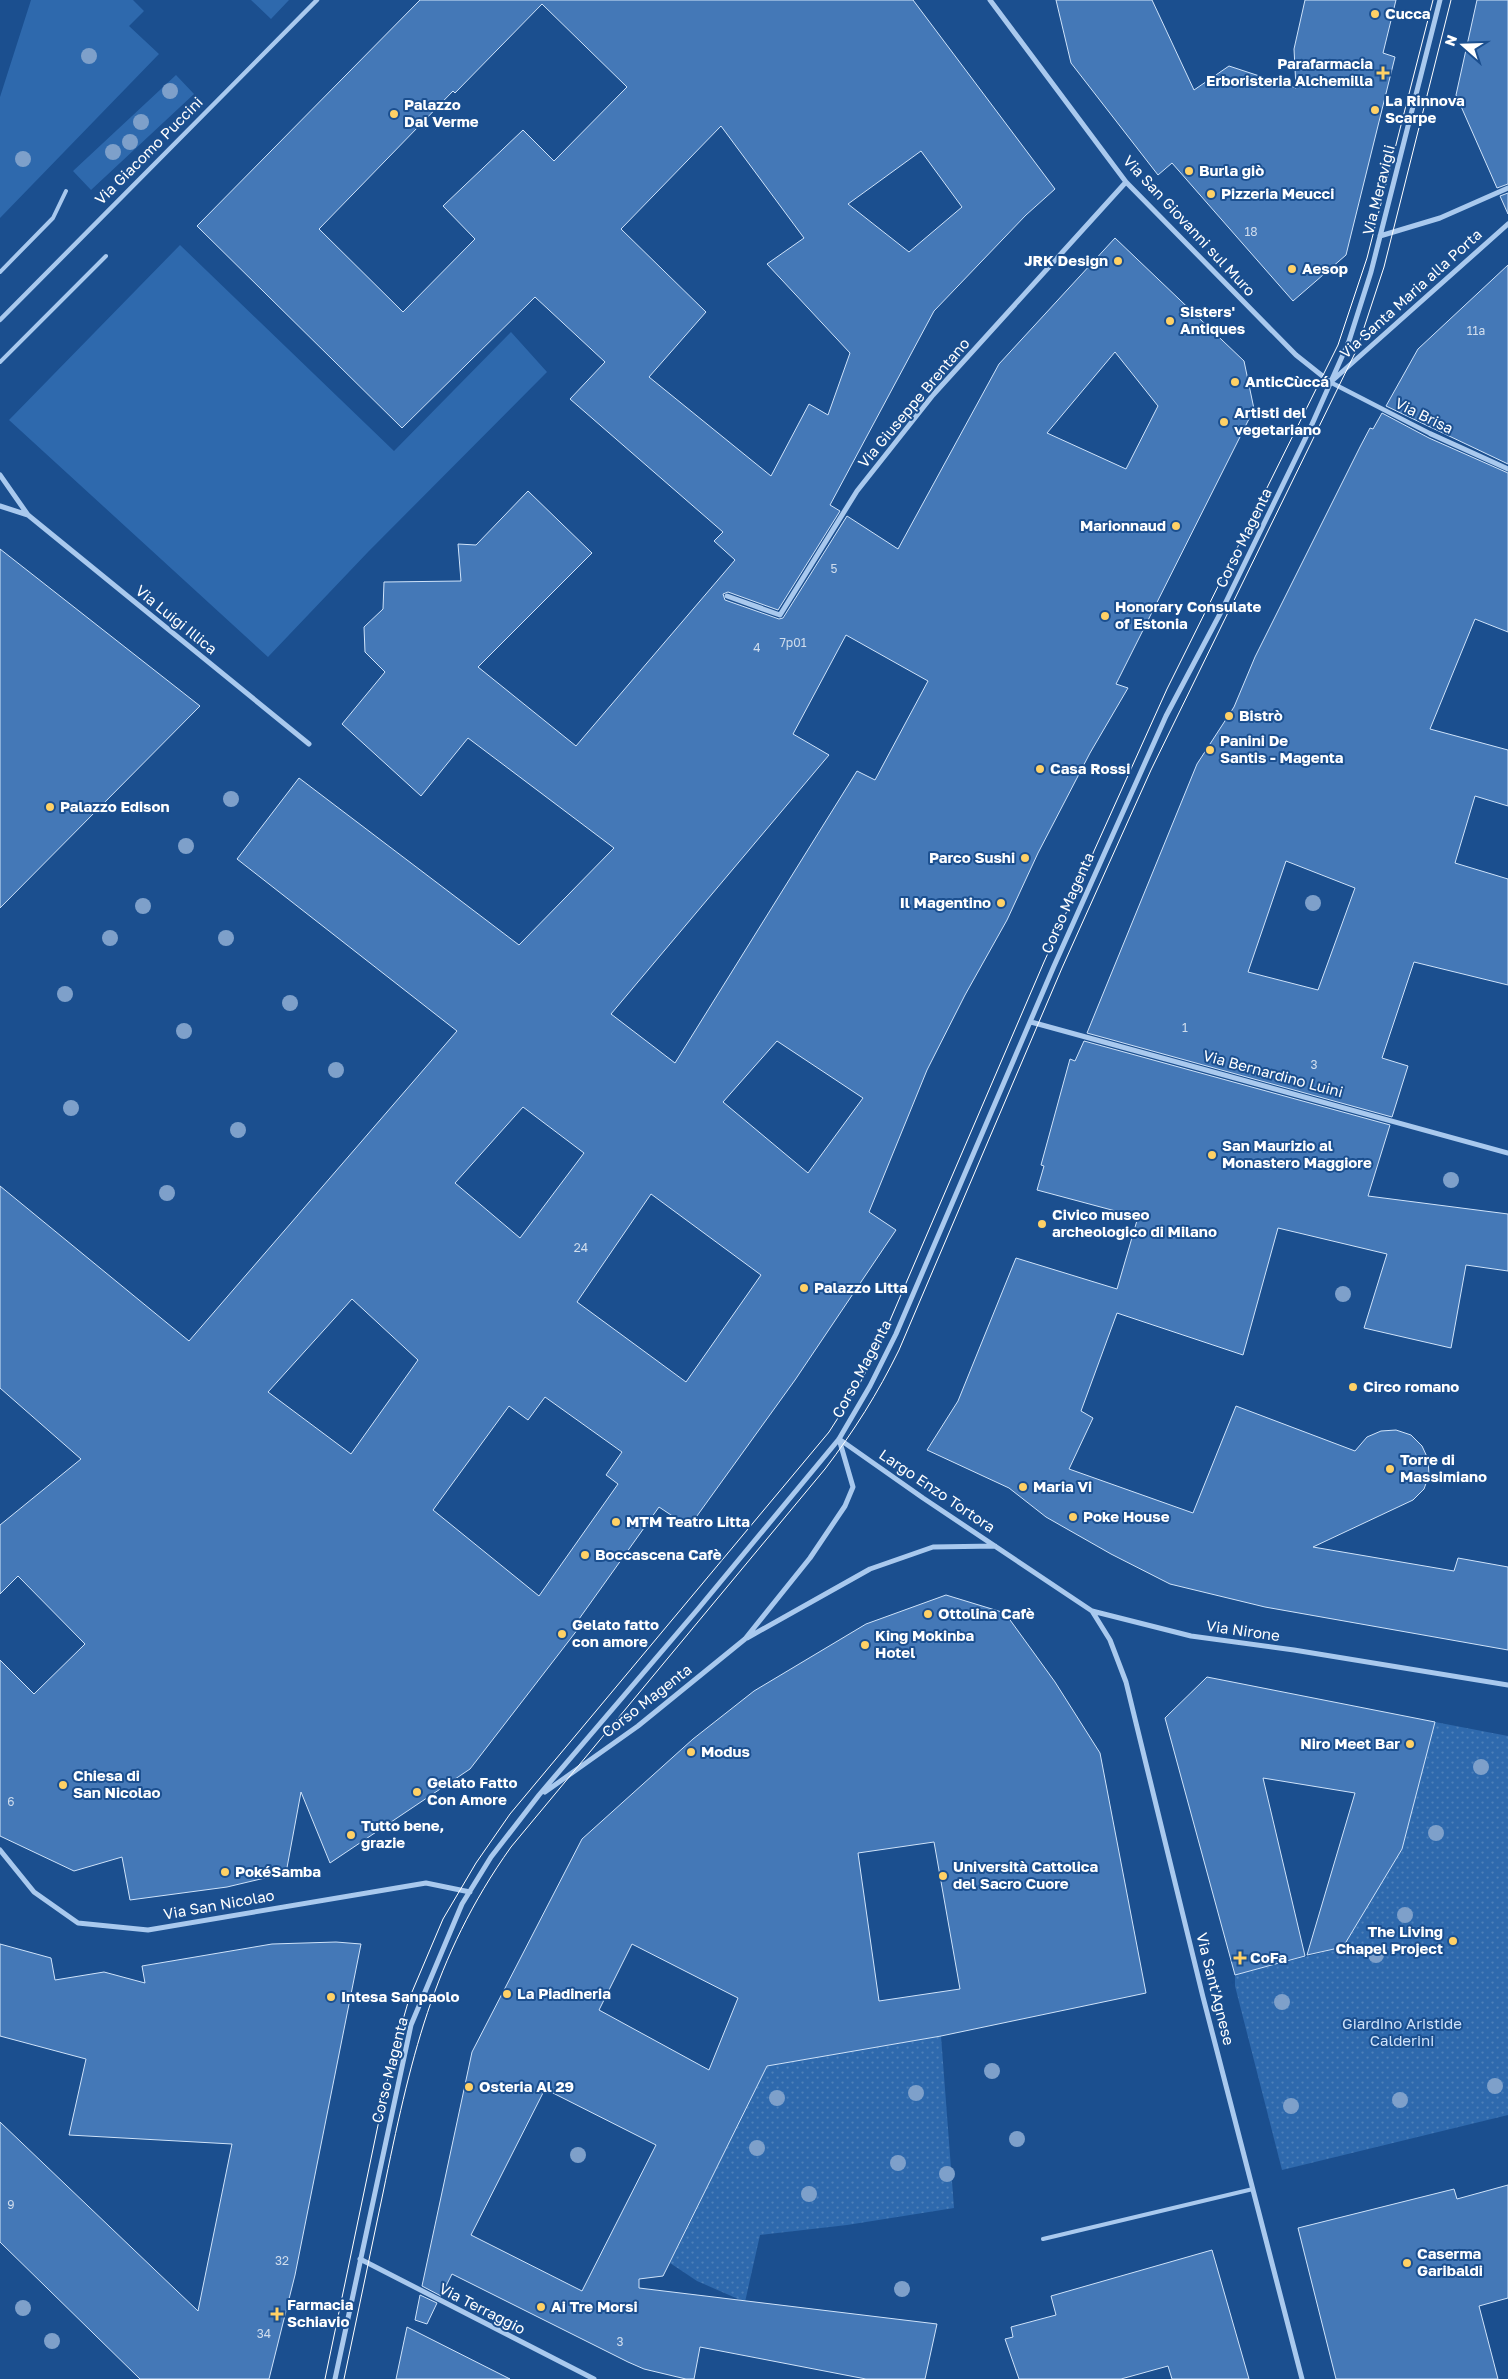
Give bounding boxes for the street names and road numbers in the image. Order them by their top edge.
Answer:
street label: Via Giacomo Puccini [91,93,206,208]
street label: Via Meravigli [1358,143,1398,237]
street label: Via San Giovanni sul Muro [1120,151,1260,299]
street label: Via Santa Maria alla Porta [1336,225,1485,362]
street label: Via Giuseppe Brentano [854,334,973,471]
street label: Via Brisa [1392,393,1457,437]
street label: Corso Magenta [1211,485,1275,590]
street label: Via Luigi Illica [132,581,221,658]
street label: Corso Magenta [1037,849,1097,956]
street label: Via Bernardino Luini [1201,1046,1345,1100]
street label: Corso Magenta [828,1316,895,1421]
street label: Largo Enzo Tortora [876,1445,999,1536]
street label: Via Nirone [1205,1616,1281,1644]
street label: Corso Magenta [598,1660,695,1741]
street label: Via San Nicolao [162,1885,276,1923]
street label: Via Sant'Agnese [1193,1931,1239,2047]
street label: Corso Magenta [367,2015,411,2125]
street label: Via Terraggio [436,2279,529,2338]

